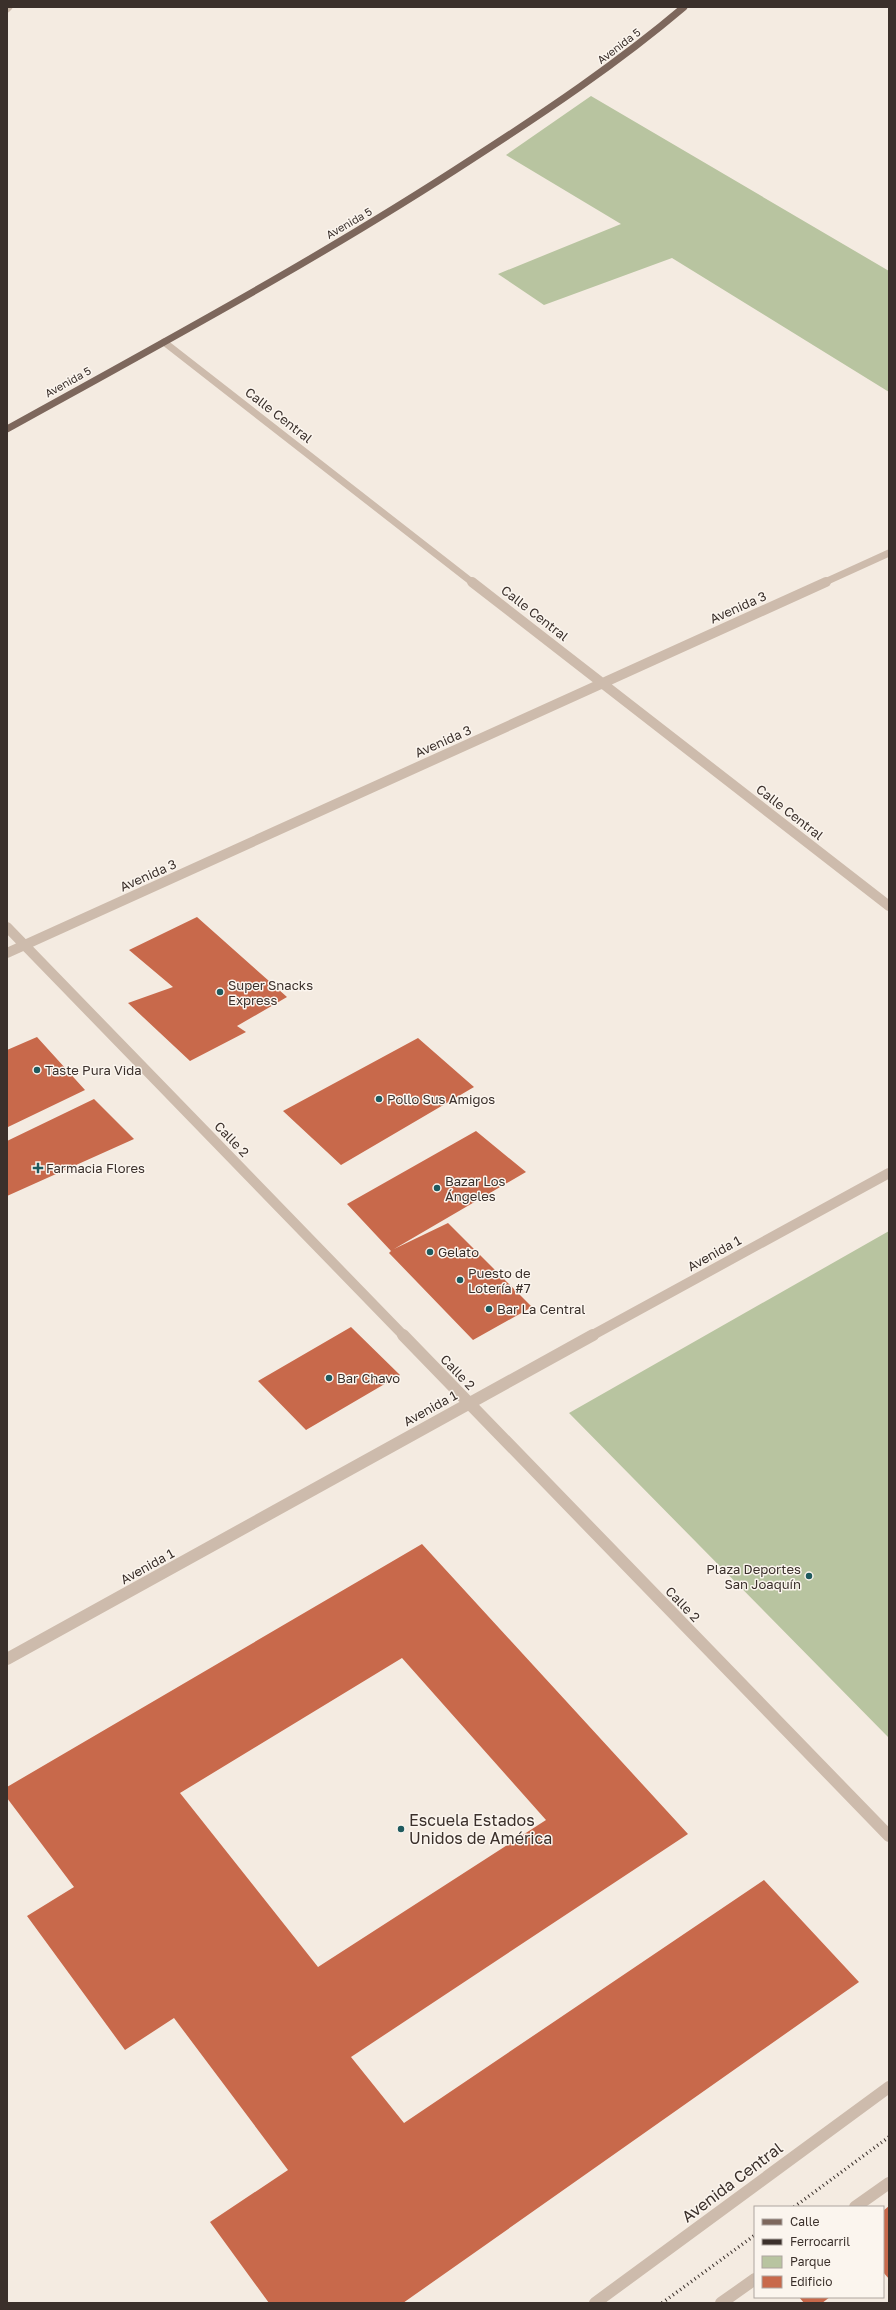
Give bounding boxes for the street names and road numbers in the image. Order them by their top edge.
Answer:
street label: Avenida 5 [594,25,643,66]
street label: Avenida 5 [323,204,374,241]
street label: Avenida 5 [42,364,93,400]
street label: Calle Central [242,384,316,446]
street label: Calle Central [498,582,572,644]
street label: Avenida 3 [707,587,769,627]
street label: Avenida 3 [412,721,474,761]
street label: Calle Central [753,781,827,843]
street label: Avenida 3 [117,855,179,895]
street label: Calle 2 [211,1118,253,1160]
street label: Avenida 1 [684,1232,744,1274]
street label: Calle 2 [437,1351,479,1393]
street label: Avenida 1 [400,1387,460,1429]
street label: Avenida 1 [117,1545,177,1587]
street label: Calle 2 [662,1583,704,1625]
street label: Avenida Central [678,2138,786,2226]

